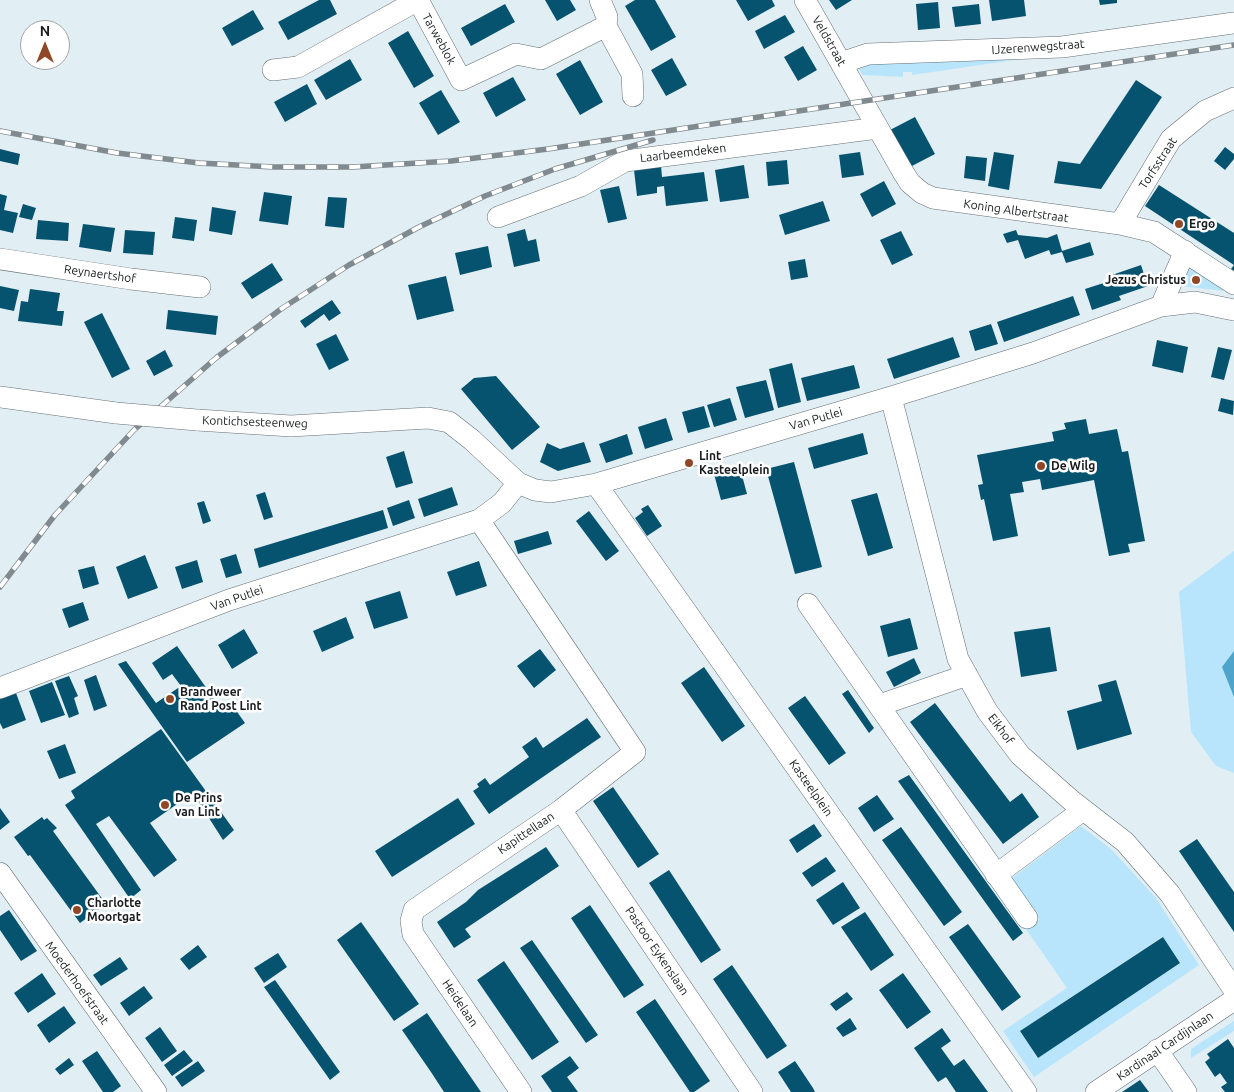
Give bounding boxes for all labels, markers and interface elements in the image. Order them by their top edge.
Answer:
street label: Tarweblok [419,11,459,67]
street label: Veldstraat [809,13,849,69]
north arrow [20,20,70,70]
text: N [40,23,50,39]
street label: IJzerenwegstraat [991,37,1085,57]
street label: Torfsstraat [1136,134,1180,192]
street label: Laarbeemdeken [639,141,727,165]
street label: Koning Albertstraat [963,197,1069,225]
place label: Ergo [1189,217,1215,231]
marker: Ergo [1173,218,1185,230]
street label: Reynaertshof [63,262,137,286]
place label: Jezus Christus [1105,273,1186,287]
marker: Jezus Christus [1190,274,1202,286]
street label: Van Putlei [788,405,844,433]
street label: Kontichsesteenweg [202,413,308,431]
place label: Lint Kasteelplein [699,449,770,477]
marker: Lint Kasteelplein [683,457,695,469]
place label: De Wilg [1051,459,1095,473]
marker: De Wilg [1035,460,1047,472]
street label: Van Putlei [209,582,265,614]
place label: Brandweer Rand Post Lint [180,685,262,713]
marker: Brandweer Rand Post Lint [164,693,176,705]
street label: Eikhof [985,711,1017,747]
street label: Kasteelplein [786,757,836,819]
place label: De Prins van Lint [175,791,222,819]
marker: De Prins van Lint [159,799,171,811]
street label: Kapittellaan [495,809,557,857]
place label: Charlotte Moortgat [87,896,141,924]
marker: Charlotte Moortgat [71,904,83,916]
street label: Pastoor Eykenslaan [622,904,692,998]
street label: Moederhoefstraat [42,939,112,1027]
street label: Heidelaan [439,977,481,1029]
street label: Kardinaal Cardijnlaan [1114,1008,1216,1084]

